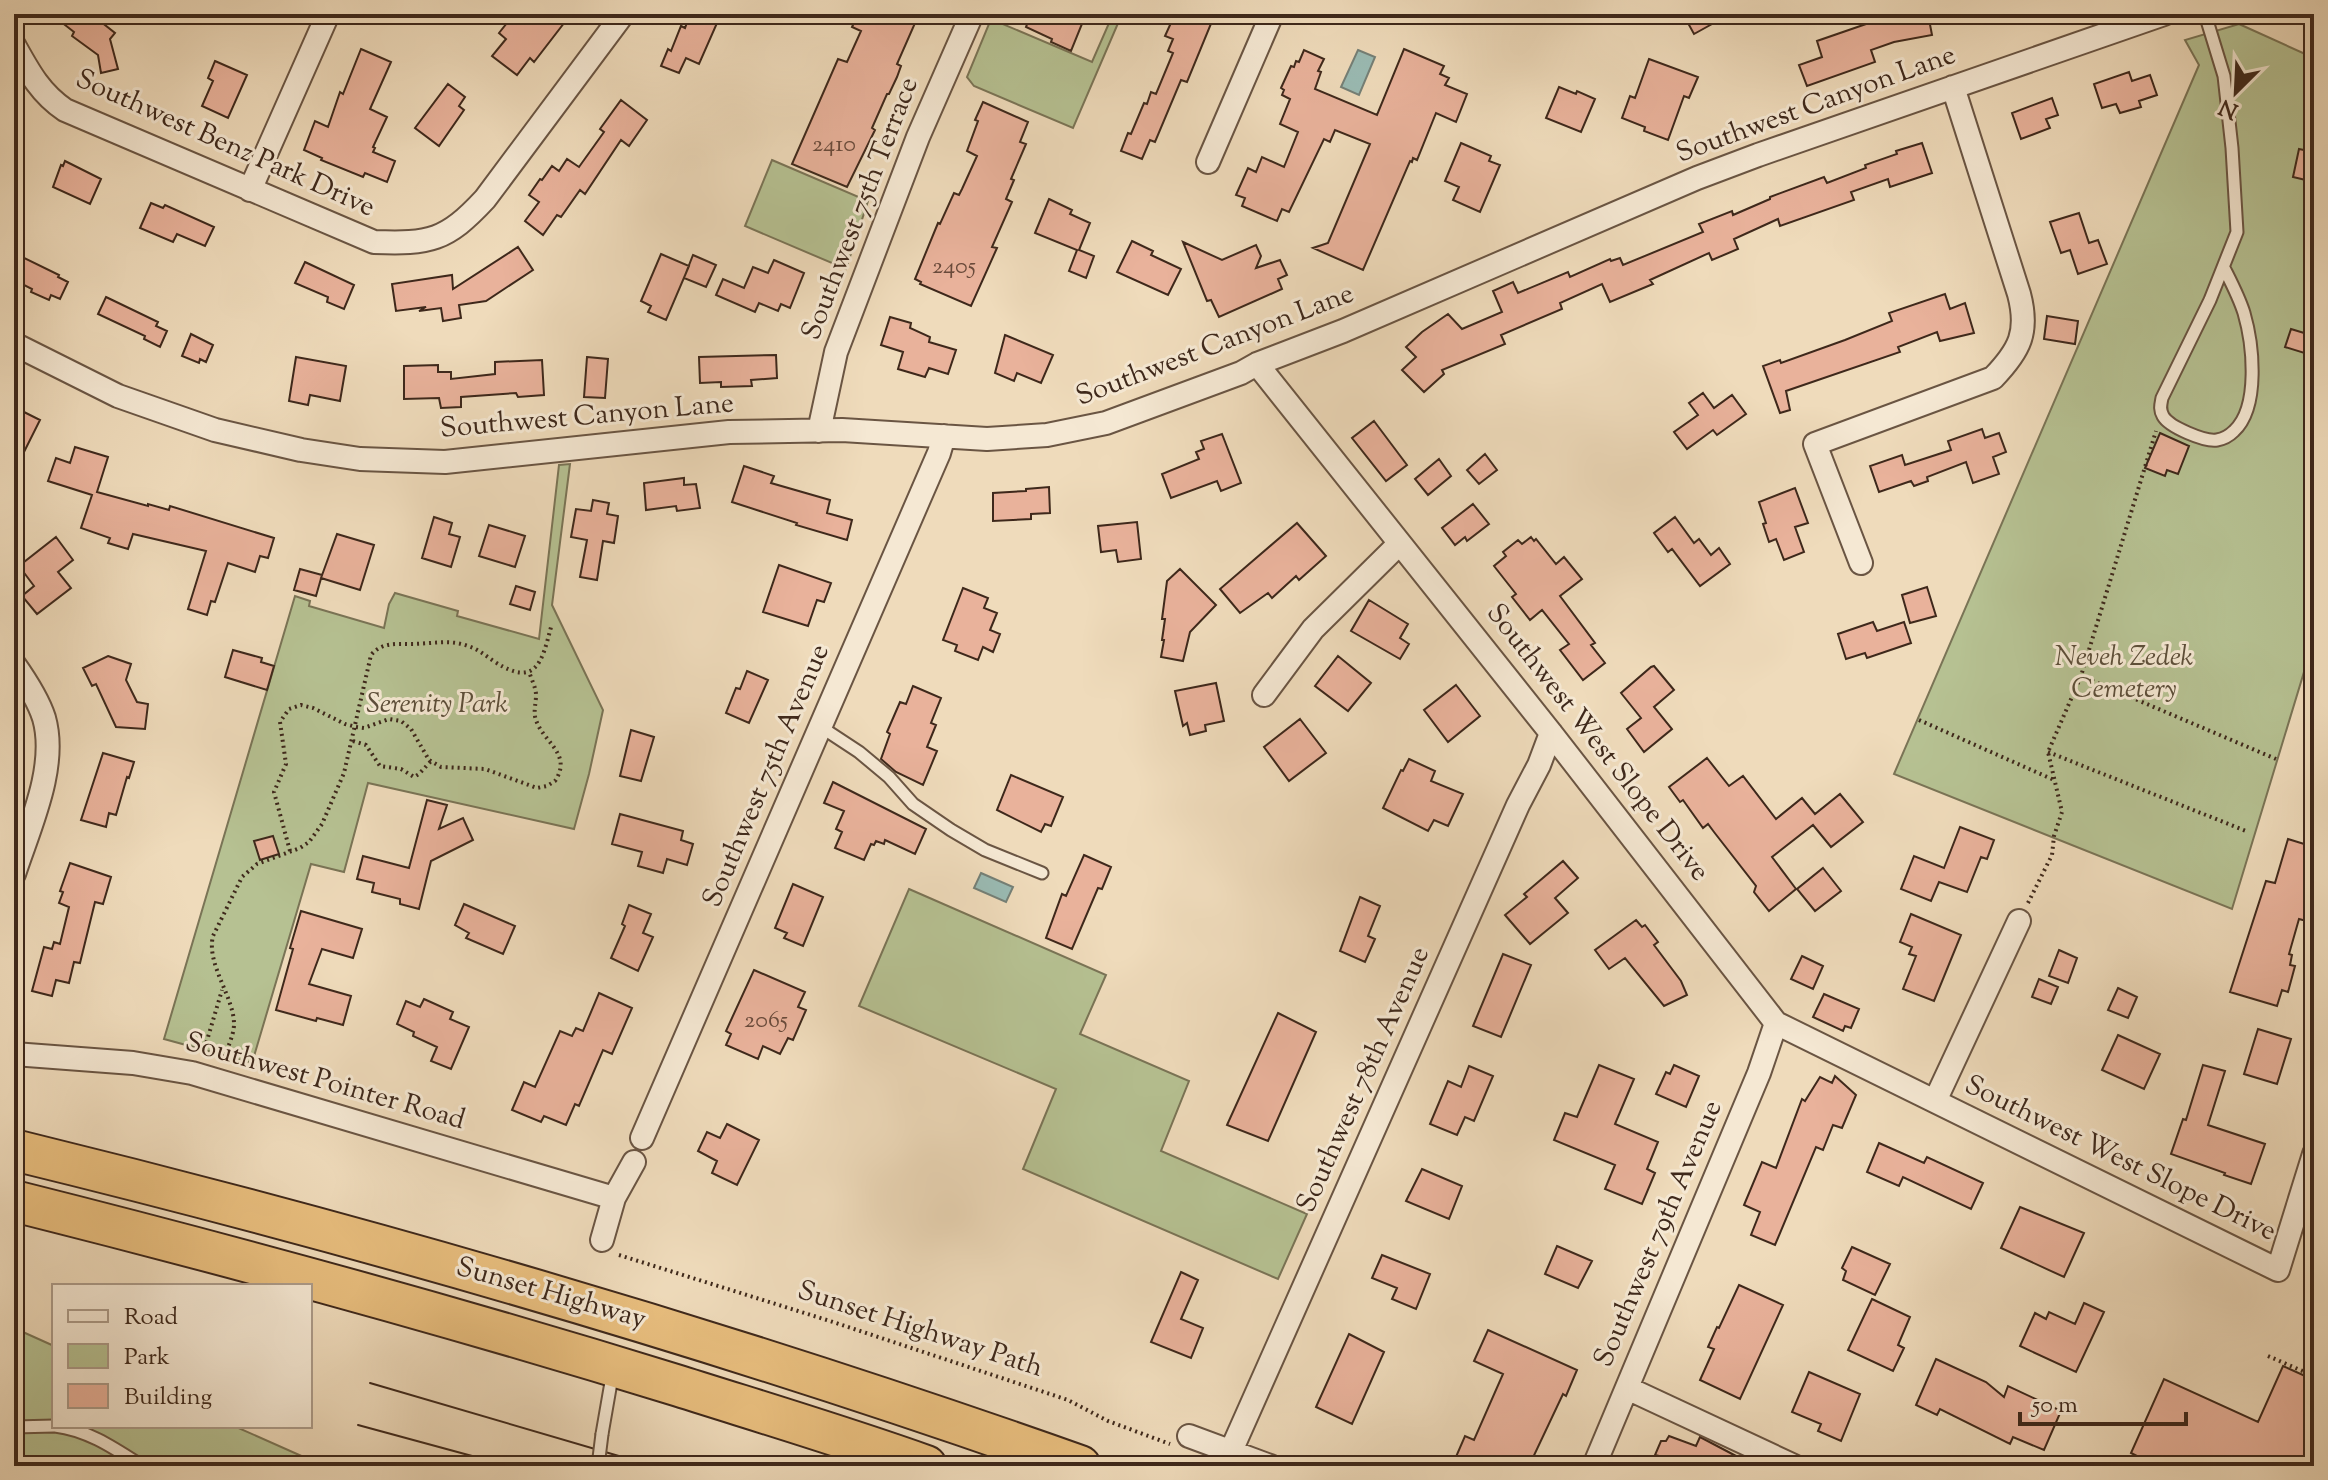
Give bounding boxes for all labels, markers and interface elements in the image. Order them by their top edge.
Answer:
street label: Southwest Canyon Lane [1671,36,1961,174]
north arrow [2196,52,2276,132]
street label: Southwest Benz Park Drive [69,60,381,228]
street label: Southwest 75th Terrace [792,72,930,346]
text: N [2214,89,2244,126]
house number: 2410 [812,128,856,162]
house number: 2405 [932,250,976,284]
street label: Southwest Canyon Lane [1070,275,1360,417]
street label: Southwest Canyon Lane [438,384,736,450]
street label: Southwest West Slope Drive [1476,596,1718,890]
street label: Southwest 75th Avenue [693,638,841,914]
park label: Neveh Zedek Cemetery [2055,638,2194,710]
park label: Serenity Park [366,685,508,725]
street label: Southwest 78th Avenue [1287,941,1441,1219]
house number: 2065 [744,1004,788,1038]
street label: Southwest Pointer Road [180,1023,470,1141]
street label: Southwest West Slope Drive [1957,1066,2283,1252]
street label: Southwest 79th Avenue [1585,1095,1733,1373]
street label: Sunset Highway [451,1248,651,1340]
street label: Sunset Highway Path [792,1271,1048,1389]
legend [52,1284,312,1428]
text: Road [124,1301,178,1335]
text: Park [124,1341,170,1375]
scale bar [2020,1376,2186,1426]
text: Building [124,1381,213,1415]
text: 50 m [2030,1389,2078,1423]

